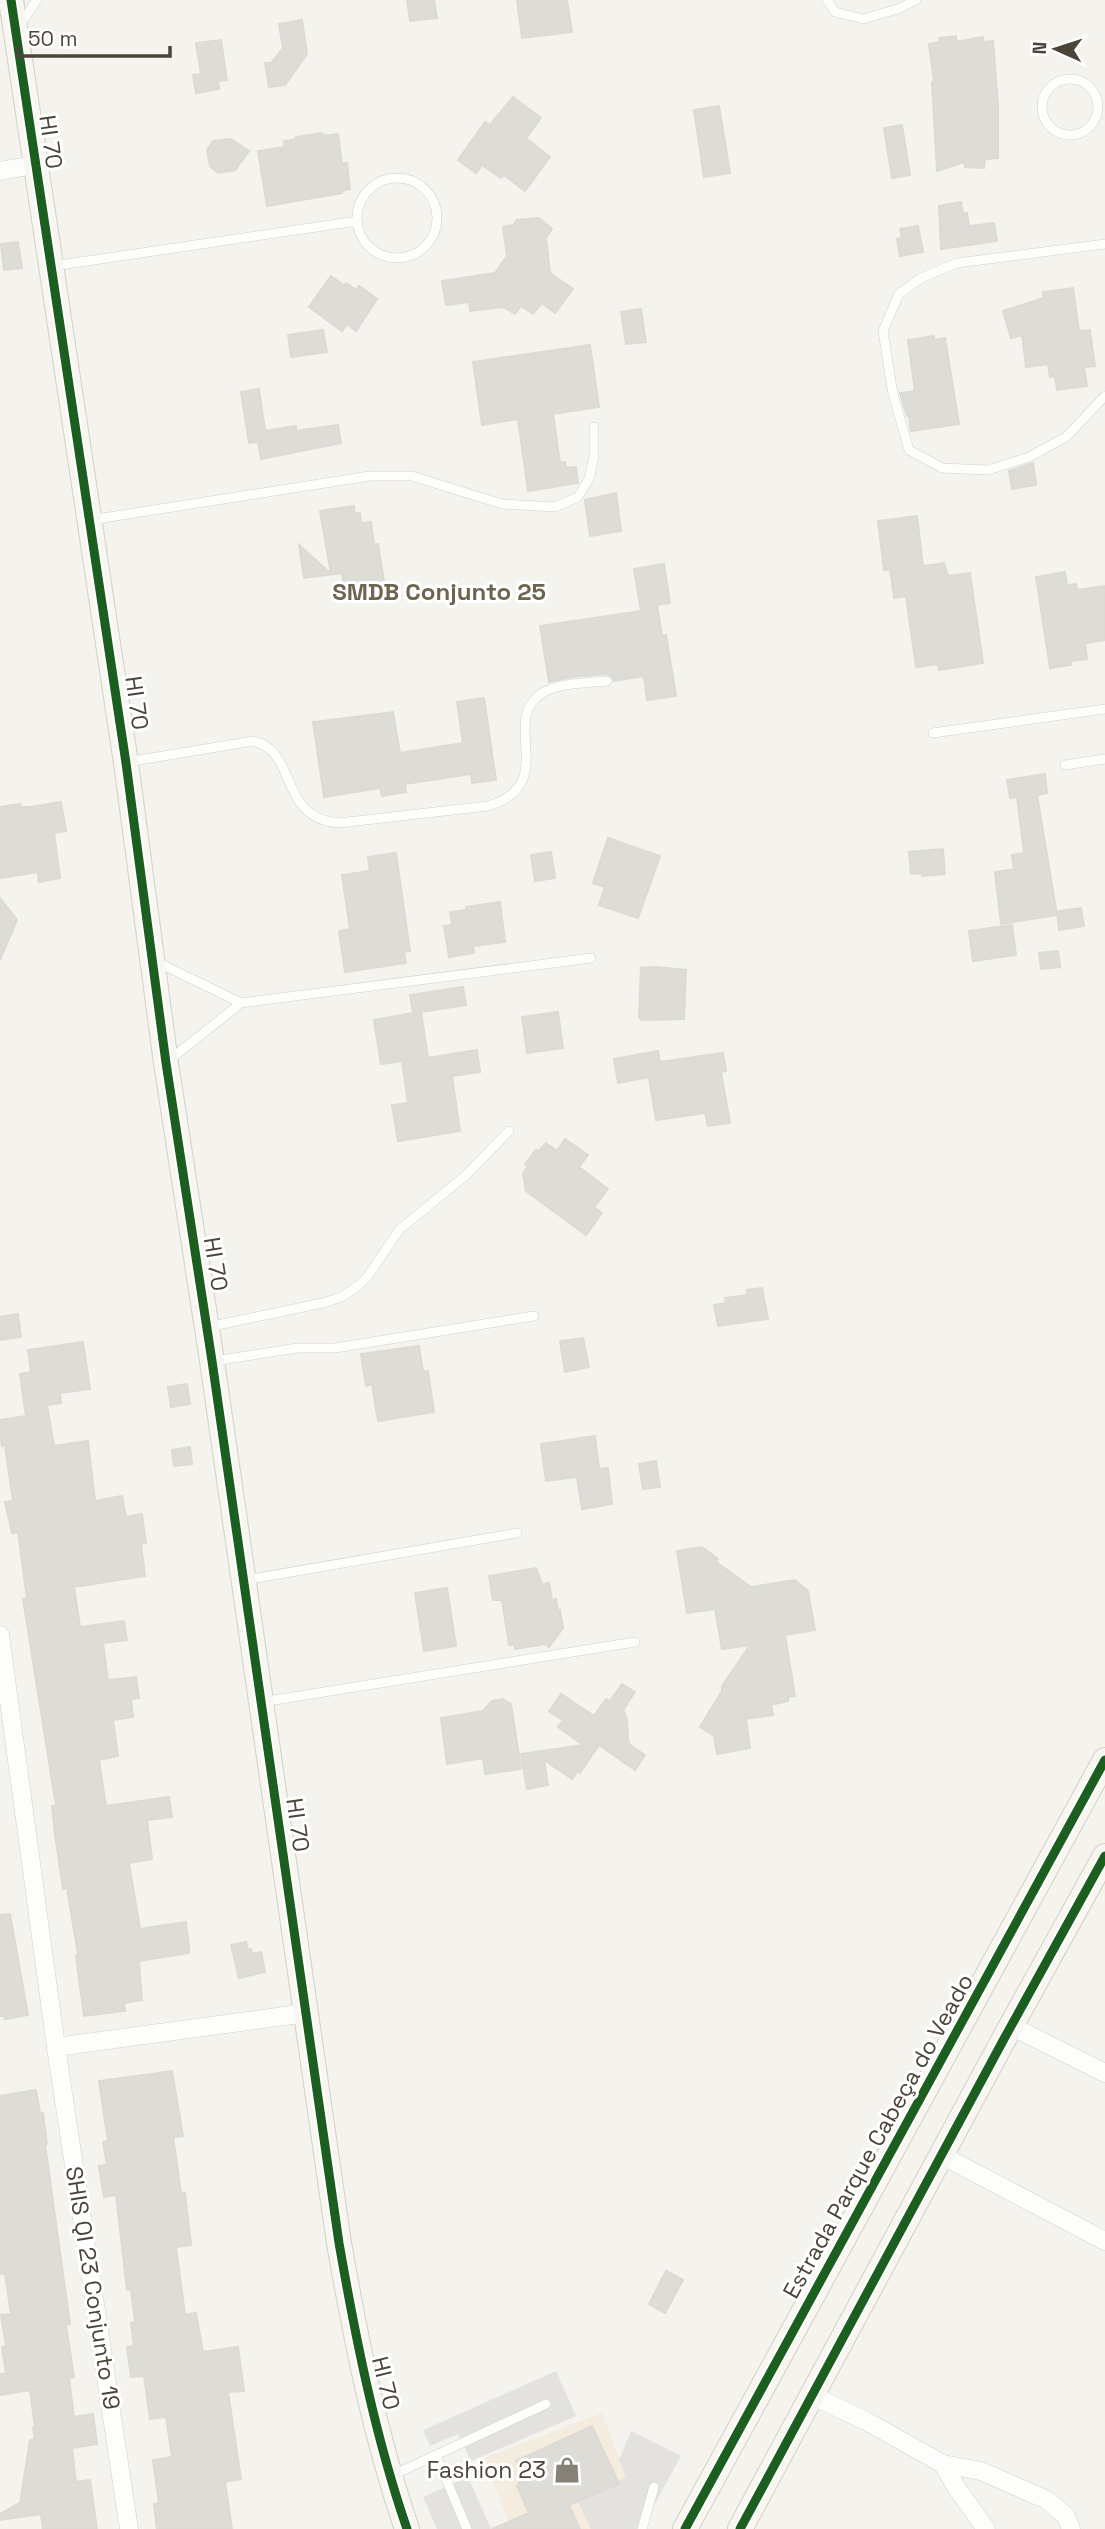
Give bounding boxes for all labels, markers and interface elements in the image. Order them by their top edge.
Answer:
scale bar [18,14,170,58]
north arrow [1021,14,1091,84]
text: 50 m [28,25,78,52]
text: N [1027,41,1052,55]
street label: HI 70 [32,113,70,171]
district label: SMDB Conjunto 25 [332,576,546,607]
street label: HI 70 [118,674,156,732]
street label: HI 70 [197,1235,235,1293]
street label: HI 70 [279,1796,317,1854]
street label: Estrada Parque Cabeça do Veado [776,1968,980,2304]
street label: SHIS QI 23 Conjunto 19 [59,2164,127,2412]
street label: HI 70 [365,2353,407,2413]
place label: Fashion 23 [427,2455,546,2485]
shop icon: Fashion 23 [552,2455,582,2485]

